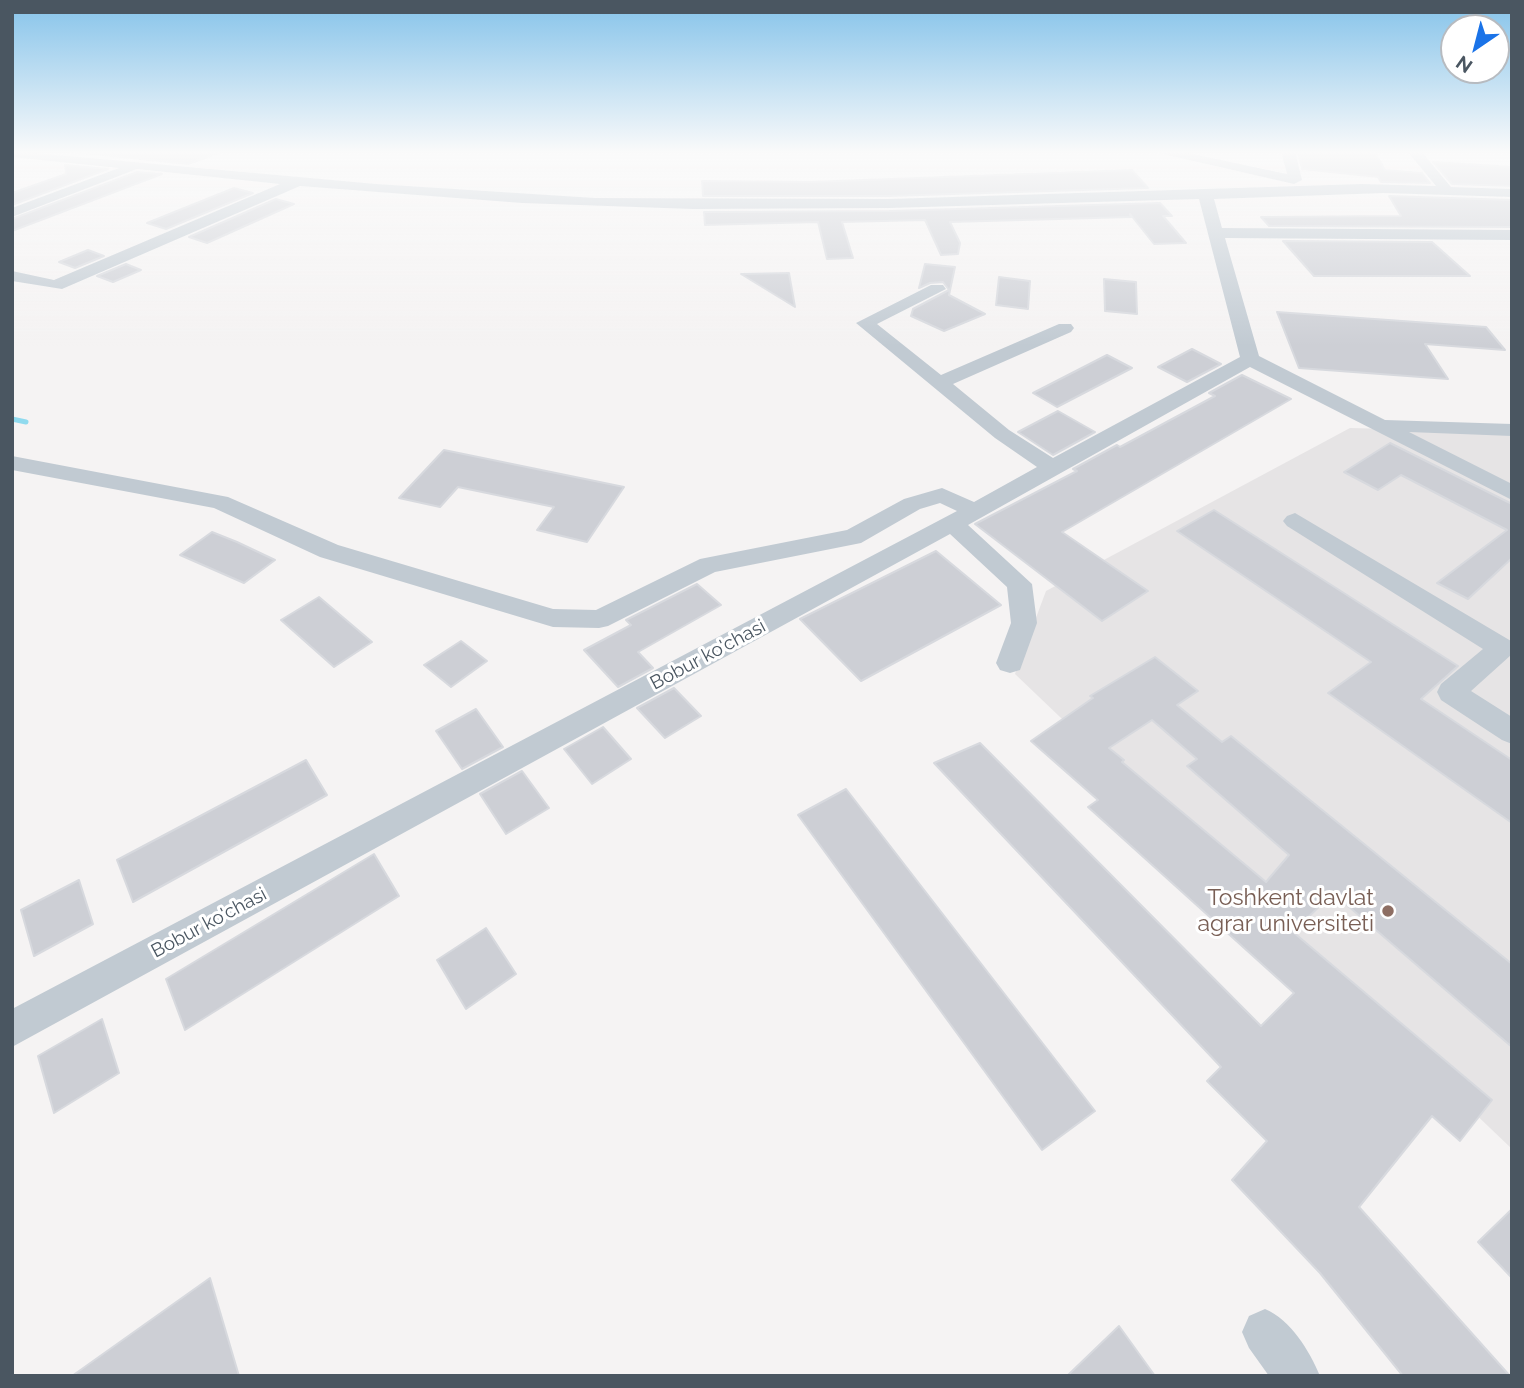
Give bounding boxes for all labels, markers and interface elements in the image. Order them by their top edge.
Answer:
north arrow [1440,14,1510,84]
text: N [1452,51,1476,78]
street label: Bobur ko'chasi [646,615,770,695]
street label: Bobur ko'chasi [147,883,271,963]
place label: Toshkent davlat agrar universiteti [1198,884,1374,938]
marker: Toshkent davlat agrar universiteti [1380,903,1396,919]

